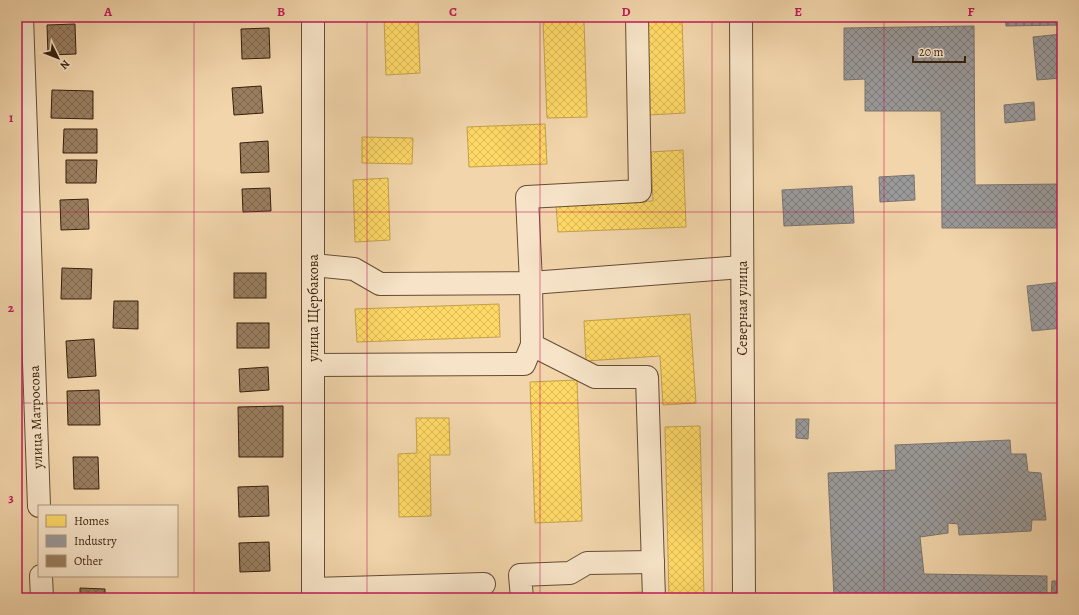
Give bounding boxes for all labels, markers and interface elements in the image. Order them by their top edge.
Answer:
text: A [103,3,113,20]
text: B [277,3,285,20]
text: C [449,3,457,20]
text: D [621,3,631,20]
text: E [794,3,802,20]
text: F [968,3,975,20]
north arrow [38,38,78,78]
scale bar [913,38,965,64]
text: 20 m [919,44,943,60]
text: N [57,56,73,73]
text: 1 [9,109,14,126]
street label: улица Щербакова [304,254,323,363]
street label: Северная улица [733,260,752,356]
text: 2 [8,299,15,316]
street label: улица Матросова [25,364,47,470]
text: 3 [8,489,14,506]
legend [38,505,178,577]
text: Homes [74,513,109,529]
text: Industry [74,533,117,549]
text: Other [74,553,103,569]

